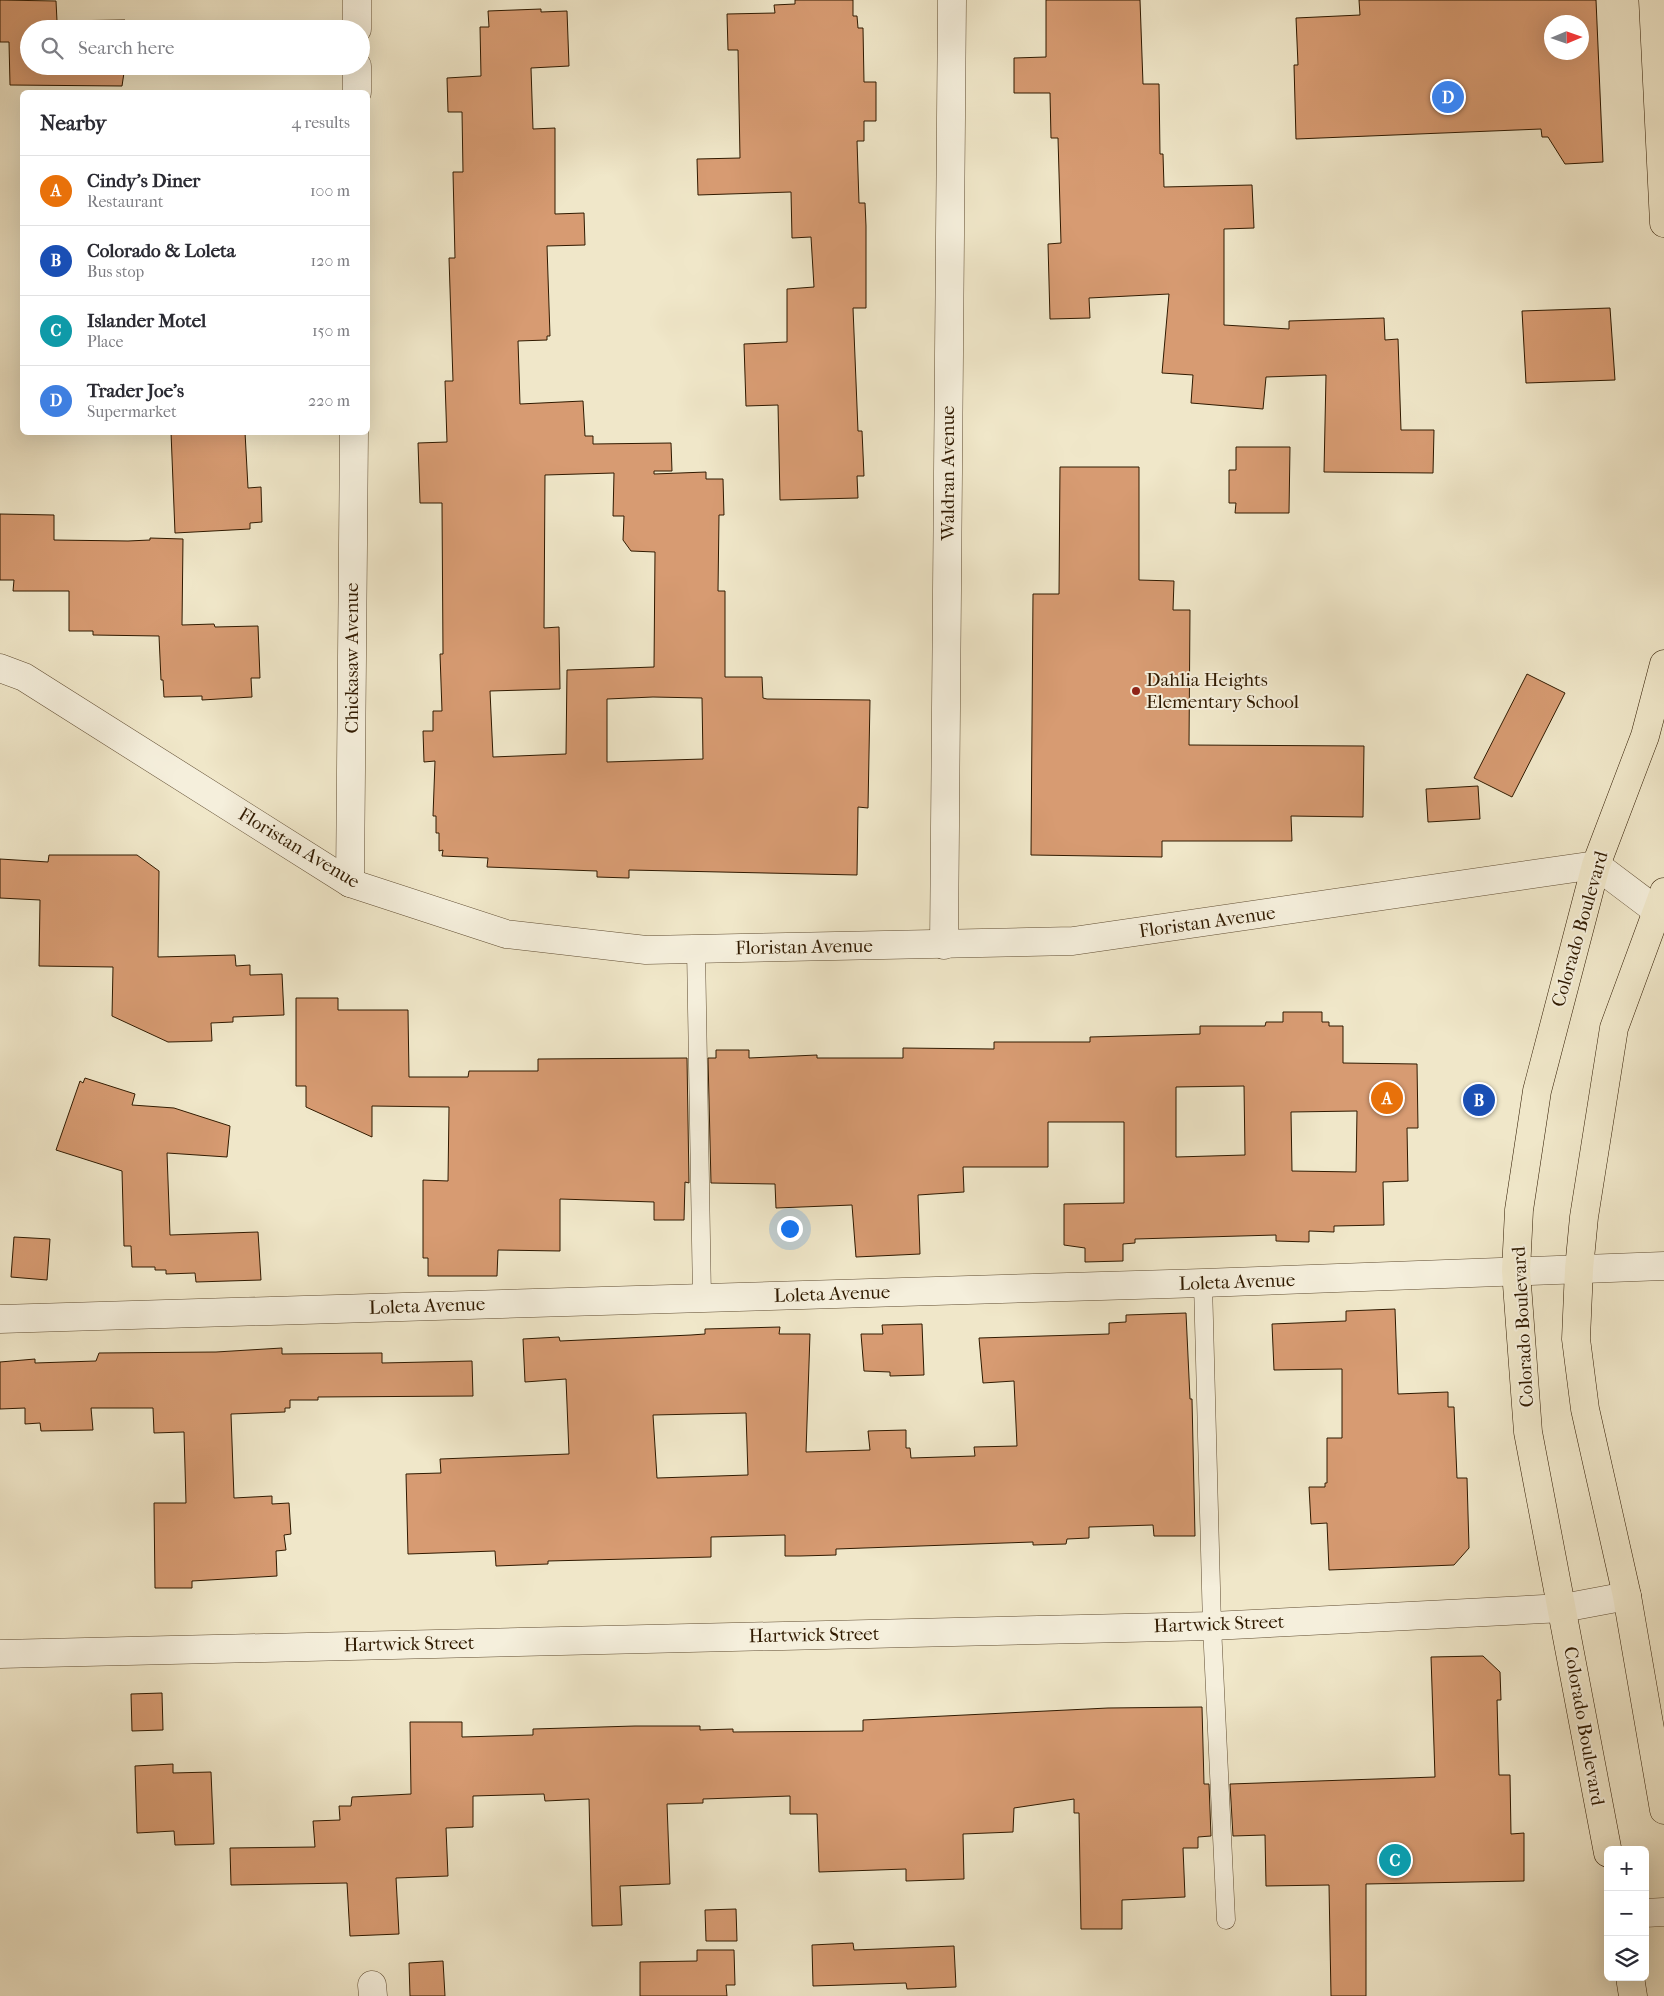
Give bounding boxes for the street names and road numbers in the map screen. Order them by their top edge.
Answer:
street label: Waldran Avenue [937,406,959,541]
street label: Chickasaw Avenue [341,583,363,733]
street label: Floristan Avenue [234,803,364,893]
street label: Colorado Boulevard [1547,848,1613,1009]
street label: Floristan Avenue [1137,902,1277,942]
street label: Floristan Avenue [735,935,873,959]
street label: Colorado Boulevard [1508,1245,1538,1408]
street label: Loleta Avenue [1178,1269,1296,1295]
street label: Loleta Avenue [773,1281,891,1307]
street label: Loleta Avenue [368,1293,486,1319]
street label: Hartwick Street [1153,1611,1285,1637]
street label: Hartwick Street [748,1623,880,1647]
street label: Hartwick Street [343,1632,475,1656]
street label: Colorado Boulevard [1559,1645,1609,1808]

